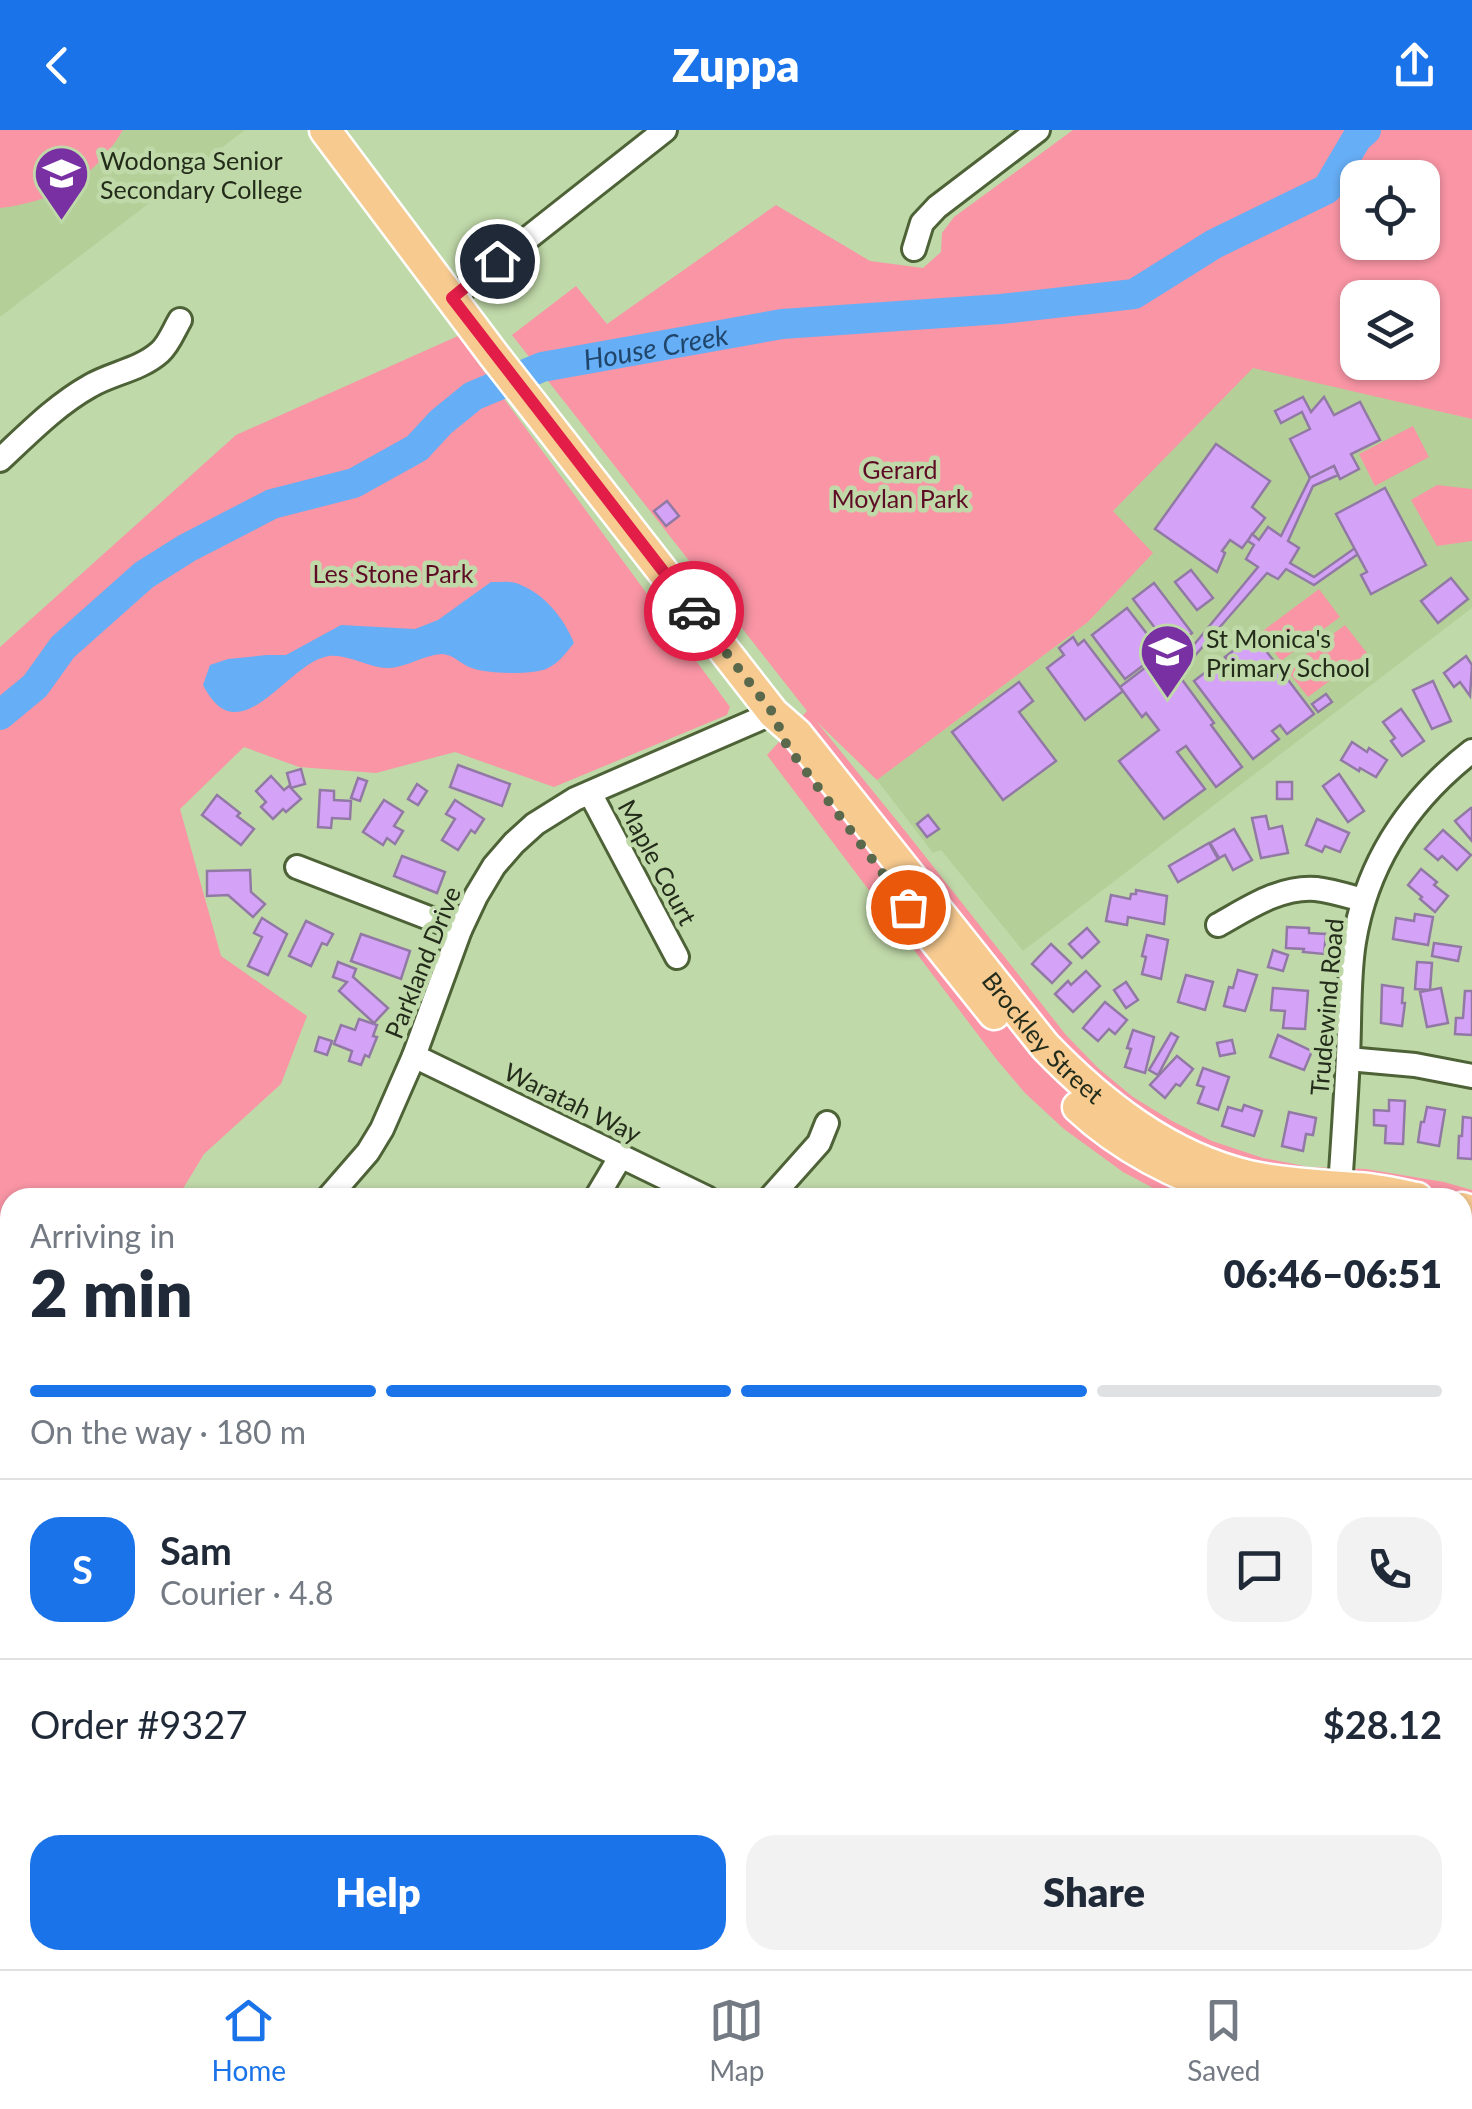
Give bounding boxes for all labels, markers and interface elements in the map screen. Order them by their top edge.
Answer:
icon: back [30,38,85,93]
text: Zuppa [672,38,800,92]
icon: share [1387,38,1442,93]
school or university icon: Wodonga Senior Secondary College [31,144,91,223]
place label: Wodonga Senior Secondary College [100,145,302,204]
map controls [1340,160,1440,380]
button: locate [1340,160,1440,260]
pin [455,219,540,304]
icon: home [470,234,525,289]
button: layers [1340,280,1440,380]
water label: House Creek [581,317,731,376]
park label: Gerard Moylan Park [831,454,969,513]
park label: Les Stone Park [313,558,474,588]
courier [644,561,744,661]
icon: car [667,584,722,639]
school or university icon: St Monica's Primary School [1137,622,1197,701]
place label: St Monica's Primary School [1206,623,1370,682]
street label: Maple Court [613,794,704,930]
pin [866,865,951,950]
icon: bag [881,880,936,935]
street label: Parkland Drive [378,882,466,1042]
street label: Trudewind Road [1303,917,1349,1097]
street label: Brockley Street [977,965,1110,1109]
street label: Waratah Way [499,1056,647,1148]
text: Arriving in [30,1216,175,1255]
text: 06:46–06:51 [1223,1250,1442,1296]
text: 2 min [30,1253,192,1331]
text: On the way · 180 m [30,1412,306,1451]
button: chat [1207,1517,1312,1622]
button: phone [1337,1517,1442,1622]
text: Sam [160,1527,232,1573]
text: S [72,1546,93,1592]
text: Courier · 4.8 [160,1573,334,1612]
text: Order #9327 [30,1701,247,1747]
text: $28.12 [1323,1701,1442,1747]
button: Help [30,1835,726,1950]
button: Share [746,1835,1442,1950]
tab: Home [212,1993,286,2087]
tab: Map [709,1993,764,2087]
tab: Saved [1187,1993,1260,2087]

